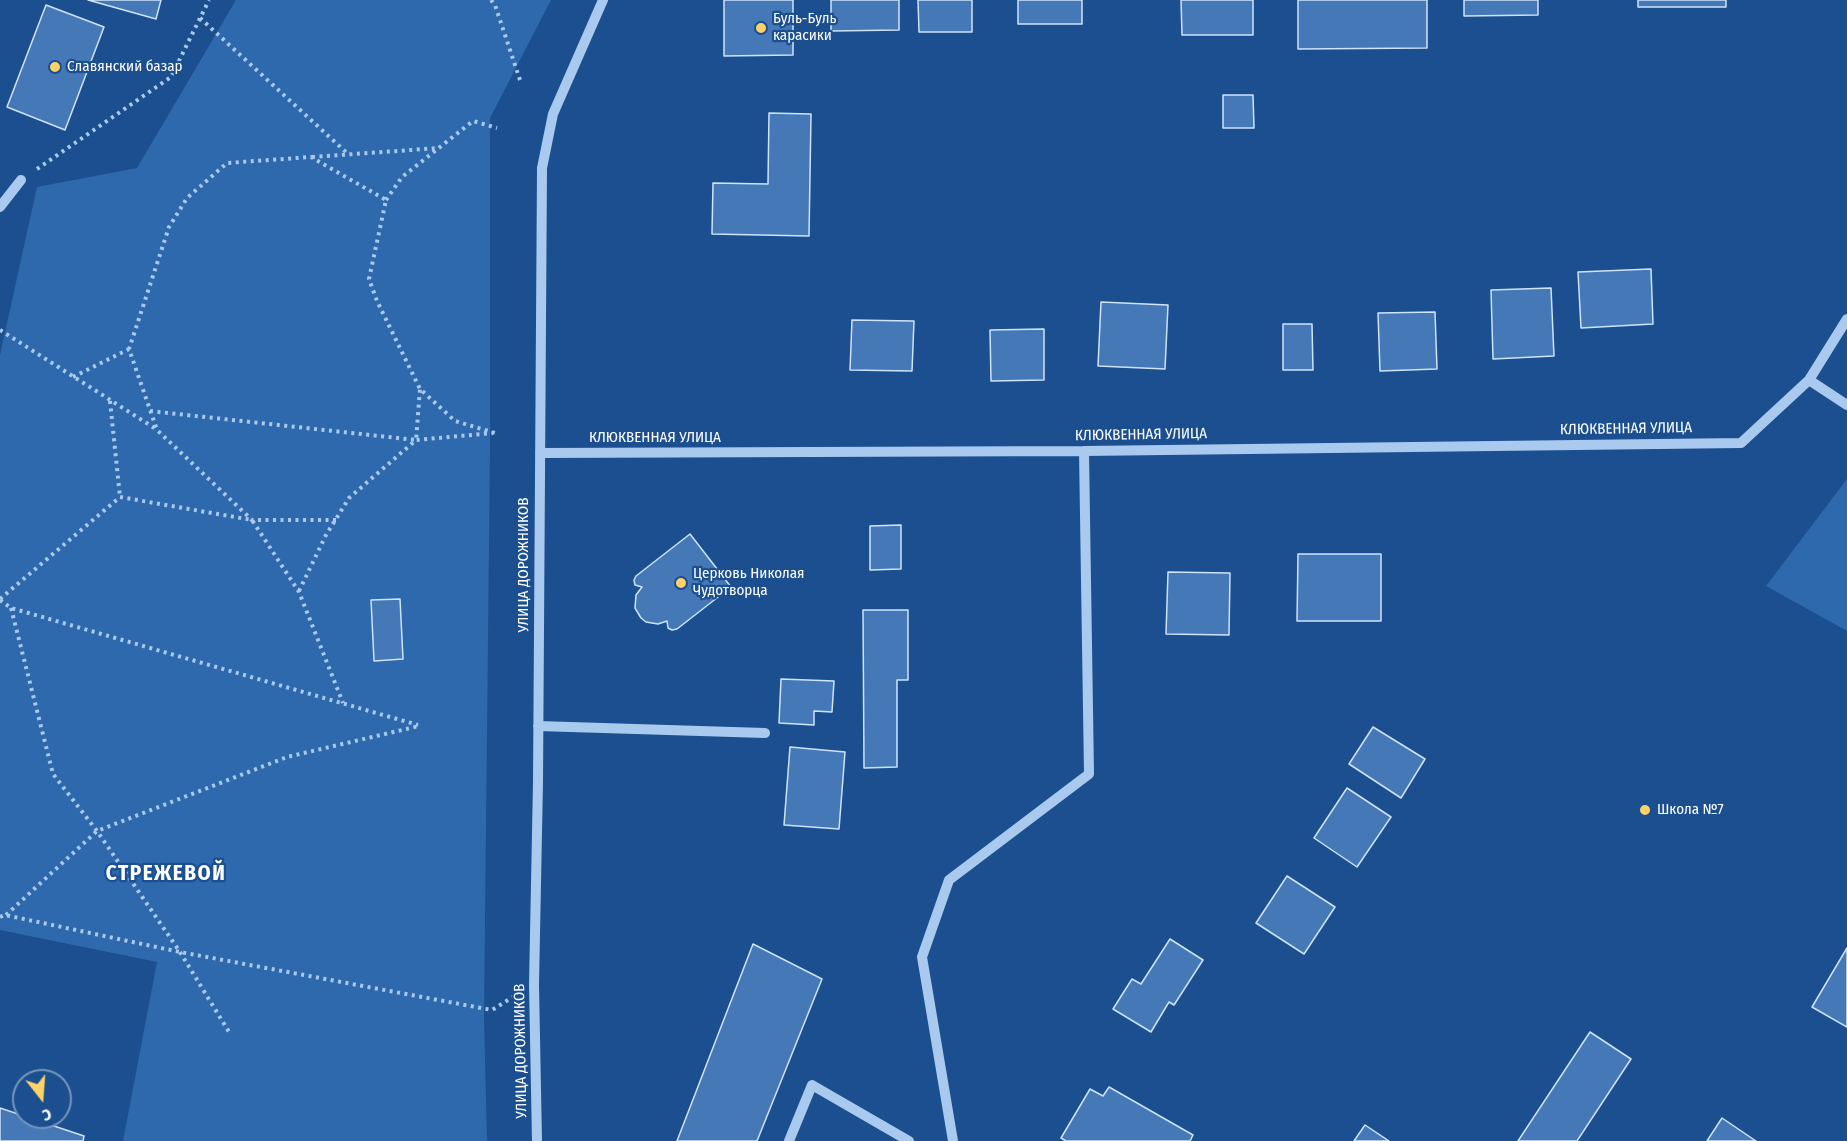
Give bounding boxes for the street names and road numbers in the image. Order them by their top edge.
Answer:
street label: КЛЮКВЕННАЯ УЛИЦА [1560,419,1692,439]
street label: КЛЮКВЕННАЯ УЛИЦА [1075,425,1207,445]
street label: КЛЮКВЕННАЯ УЛИЦА [589,429,721,447]
street label: УЛИЦА ДОРОЖНИКОВ [515,498,533,632]
street label: УЛИЦА ДОРОЖНИКОВ [511,983,531,1119]

